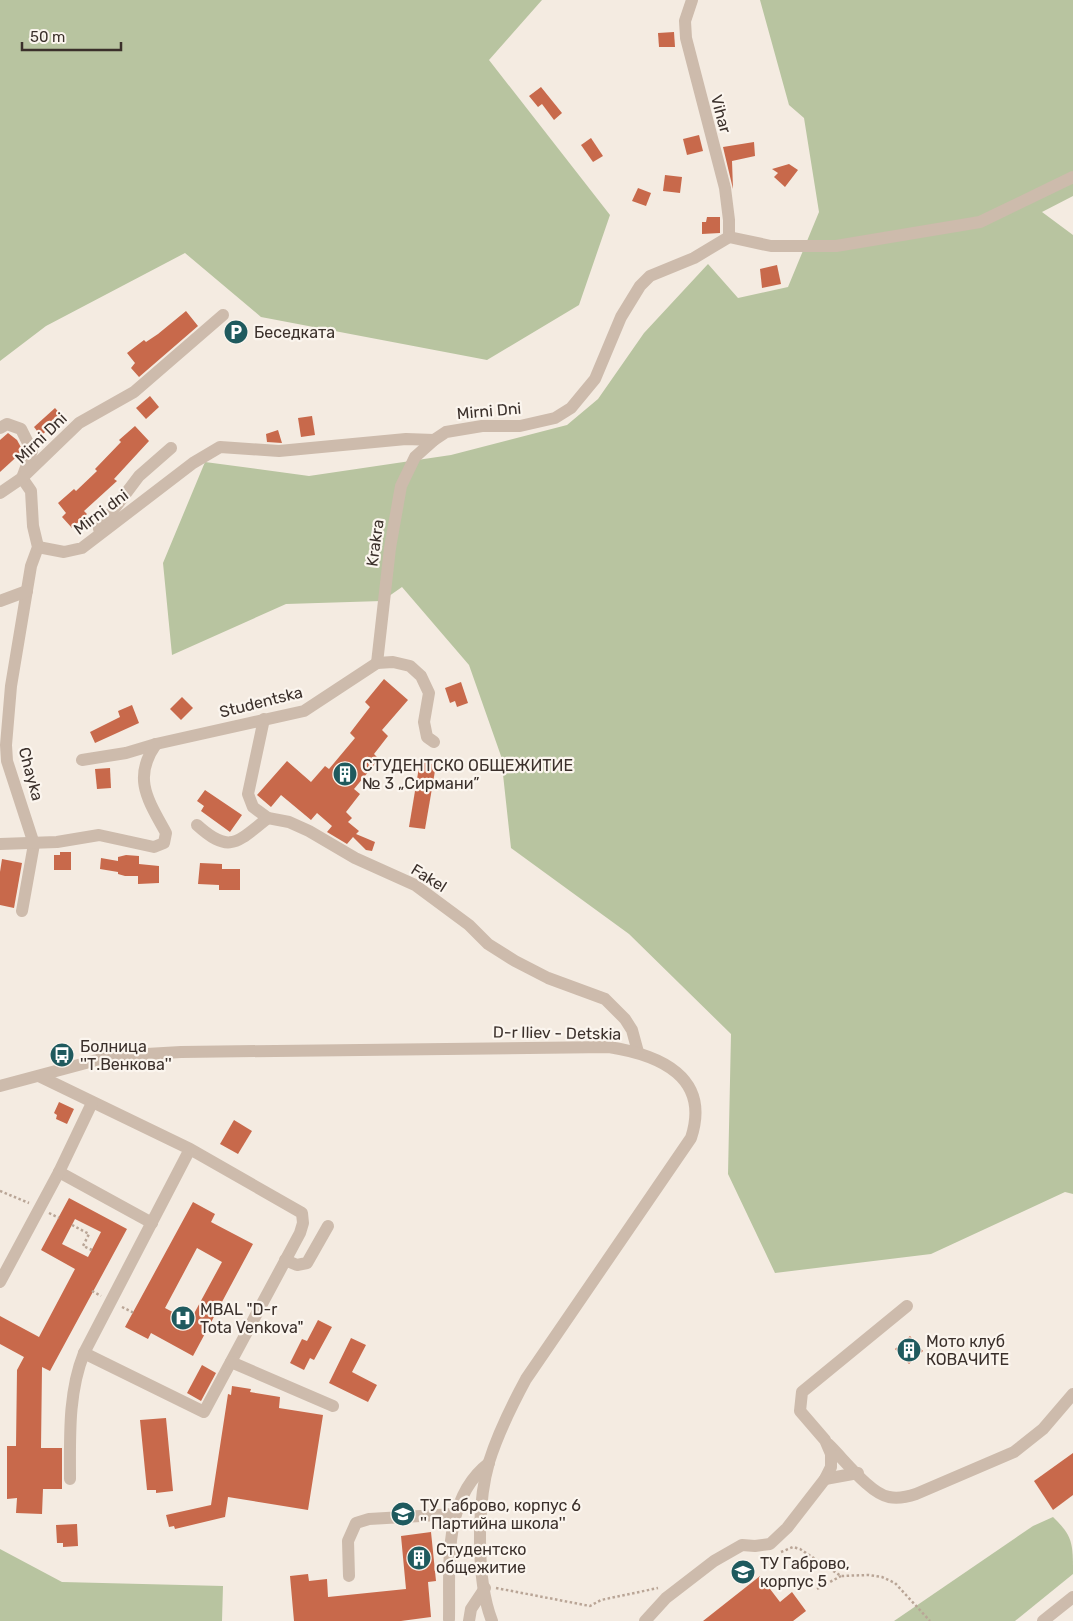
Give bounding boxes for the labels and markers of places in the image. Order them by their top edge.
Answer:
parking icon: Беседката [223,319,249,345]
place label: Беседката [254,323,335,342]
place label: СТУДЕНТСКО ОБЩЕЖИТИЕ № 3 „Сирмани” [362,756,573,793]
building icon: СТУДЕНТСКО ОБЩЕЖИТИЕ № 3 „Сирмани” [332,761,358,787]
place label: Болница ''Т.Венкова'' [80,1037,172,1074]
bus stop icon: Болница ''Т.Венкова'' [49,1042,75,1068]
place label: MBAL "D-r Tota Venkova" [200,1300,303,1337]
hospital icon: MBAL "D-r Tota Venkova" [170,1305,196,1331]
place label: Мото клуб КОВАЧИТЕ [926,1332,1009,1369]
building icon: Мото клуб КОВАЧИТЕ [896,1337,922,1363]
place label: ТУ Габрово, корпус 6 '' Партийна школа'' [420,1496,581,1533]
school or university icon: ТУ Габрово, корпус 6 '' Партийна школа'' [390,1501,416,1527]
place label: Студентско общежитие [436,1540,526,1577]
building icon: Студентско общежитие [406,1545,432,1571]
place label: ТУ Габрово, корпус 5 [760,1554,850,1591]
school or university icon: ТУ Габрово, корпус 5 [730,1559,756,1585]

